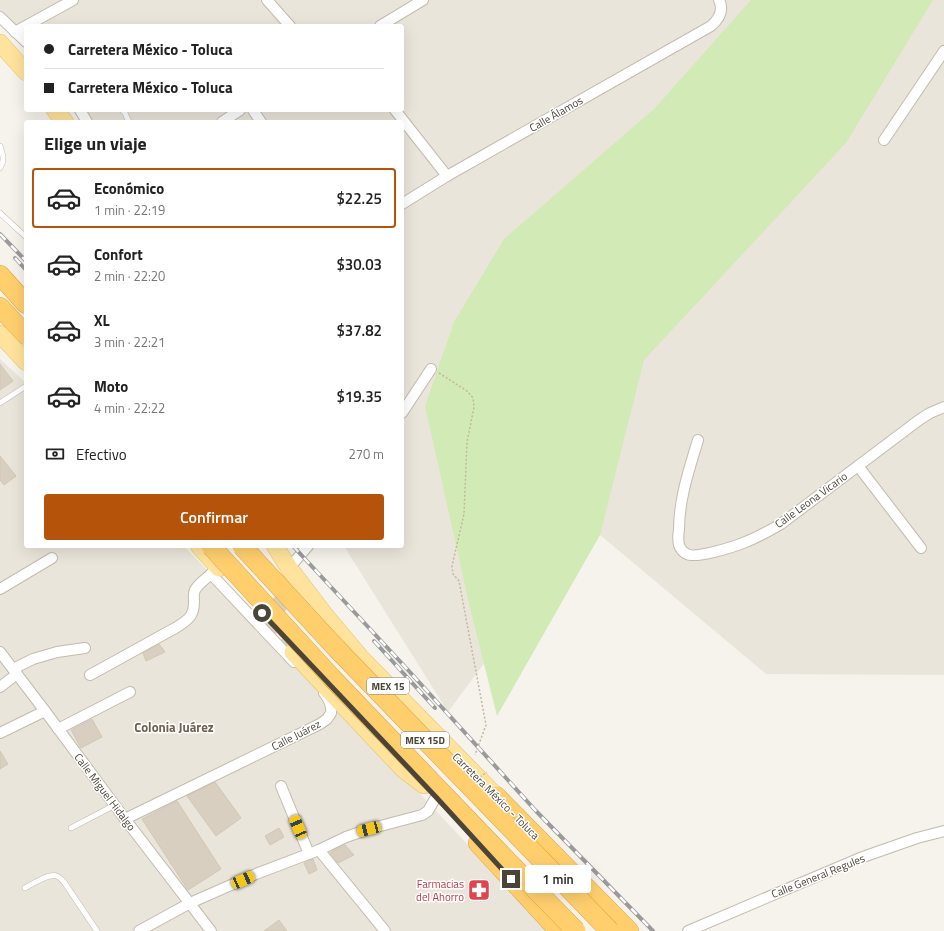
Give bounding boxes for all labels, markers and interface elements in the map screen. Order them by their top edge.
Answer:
text: Carretera México - Toluca [68,38,233,61]
text: Carretera México - Toluca [68,76,233,99]
street label: Calle Álamos [526,92,586,136]
text: Elige un viaje [44,130,147,157]
text: Económico [94,177,164,200]
icon: car [46,180,82,216]
text: $22.25 [336,187,382,210]
text: 1 min · 22:19 [94,200,165,220]
text: Confort [94,243,143,266]
icon: car [46,246,82,282]
text: $30.03 [336,253,382,276]
text: 2 min · 22:20 [94,266,165,286]
text: XL [94,309,110,332]
icon: car [46,312,82,348]
text: $37.82 [336,319,382,342]
text: 3 min · 22:21 [94,332,165,352]
text: Moto [94,375,128,398]
icon: car [46,378,82,414]
text: $19.35 [336,385,382,408]
text: 4 min · 22:22 [94,398,165,418]
icon: cash [44,443,66,465]
text: Efectivo [76,443,127,466]
text: 270 m [348,444,384,464]
street label: Calle Leona Vicario [771,468,851,532]
button: Confirmar [44,494,384,540]
route start [253,604,271,622]
road number: MEX 15 [367,678,409,694]
street label: Calle Juárez [269,716,323,754]
district label: Colonia Juárez [134,717,214,737]
road number: MEX 15D [401,732,449,748]
street label: Carretera México - Toluca [449,749,543,843]
street label: Calle Miguel Hidalgo [71,750,140,834]
car [288,814,308,840]
car [356,820,382,838]
street label: Calle General Regules [769,850,867,902]
callout: 1 min [525,865,591,893]
text: 1 min [542,869,574,889]
car [230,870,256,890]
route end [502,870,520,888]
place label: Farmacias del Ahorro [416,876,464,905]
pharmacy icon: Farmacias del Ahorro [466,877,492,903]

